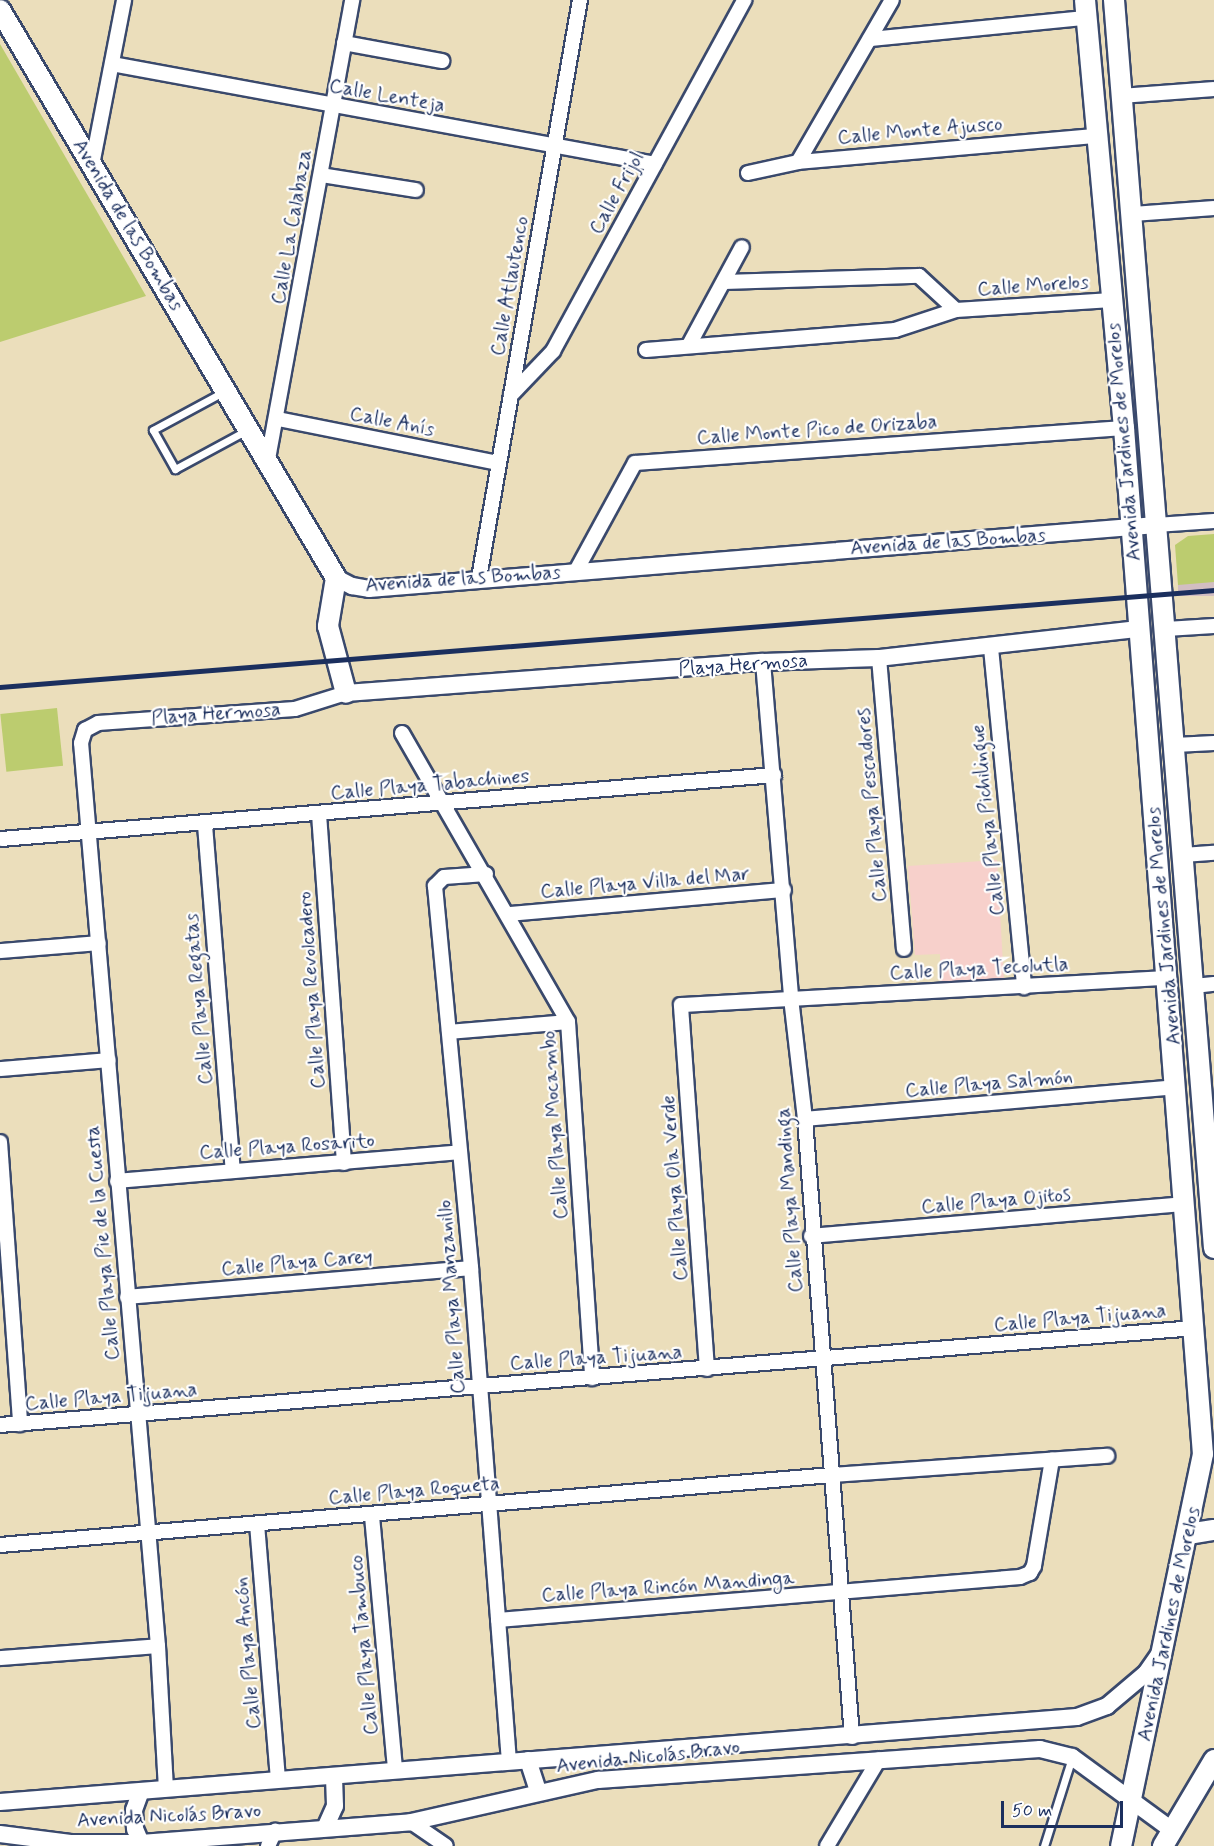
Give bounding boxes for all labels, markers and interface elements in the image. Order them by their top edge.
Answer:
street label: Calle Lenteja [326,74,448,118]
street label: Calle Monte Ajusco [839,112,1001,150]
street label: Avenida de las Bombas [67,135,189,315]
street label: Calle La Calabaza [266,147,318,307]
street label: Calle Frijol [585,148,649,238]
street label: Calle Atlautenco [486,212,534,360]
street label: Calle Morelos [976,270,1090,302]
street label: Avenida Jardines de Morelos [1102,322,1146,562]
street label: Calle Anís [348,402,436,442]
street label: Calle Monte Pico de Orizaba [695,410,939,450]
street label: Avenida de las Bombas [849,523,1047,561]
street label: Avenida de las Bombas [364,560,562,598]
street label: Playa Hermosa [676,648,810,682]
street label: Playa Hermosa [149,697,283,731]
street label: Calle Playa Pescadores [852,710,892,900]
street label: Calle Playa Pichilingue [966,725,1010,915]
street label: Calle Playa Tabachines [333,765,527,805]
street label: Avenida Jardines de Morelos [1142,806,1186,1046]
street label: Calle Playa Villa del Mar [541,862,749,904]
street label: Calle Playa Revolcadero [293,890,331,1090]
street label: Calle Playa Regatas [180,913,218,1085]
street label: Calle Playa Tecolutla [890,952,1068,986]
street label: Calle Playa Mocambo [537,1032,573,1218]
street label: Calle Playa Salmón [905,1065,1073,1103]
street label: Calle Playa Ola Verde [657,1096,693,1280]
street label: Calle Playa Mandinga [772,1107,808,1293]
street label: Calle Playa Pie de la Cuesta [81,1127,125,1359]
street label: Calle Playa Rosarito [200,1129,374,1165]
street label: Calle Playa Ojitos [922,1183,1070,1219]
street label: Calle Playa Manzanillo [433,1201,471,1393]
street label: Calle Playa Carey [221,1244,373,1282]
street label: Calle Playa Tijuana [996,1299,1164,1337]
street label: Calle Playa Tijuana [512,1340,680,1376]
street label: Calle Playa Tijuana [27,1378,195,1416]
street label: Calle Playa Roqueta [330,1472,498,1510]
street label: Avenida Jardines de Morelos [1132,1504,1206,1744]
street label: Calle Playa Tambuco [345,1559,383,1731]
street label: Calle Playa Rincón Mandinga [545,1566,791,1608]
street label: Calle Playa Ancón [229,1577,267,1729]
street label: Avenida Nicolás Bravo [556,1735,740,1779]
scale bar [1004,1789,1126,1827]
street label: Avenida Nicolás Bravo [77,1799,261,1833]
text: 50 m [1012,1799,1052,1823]

